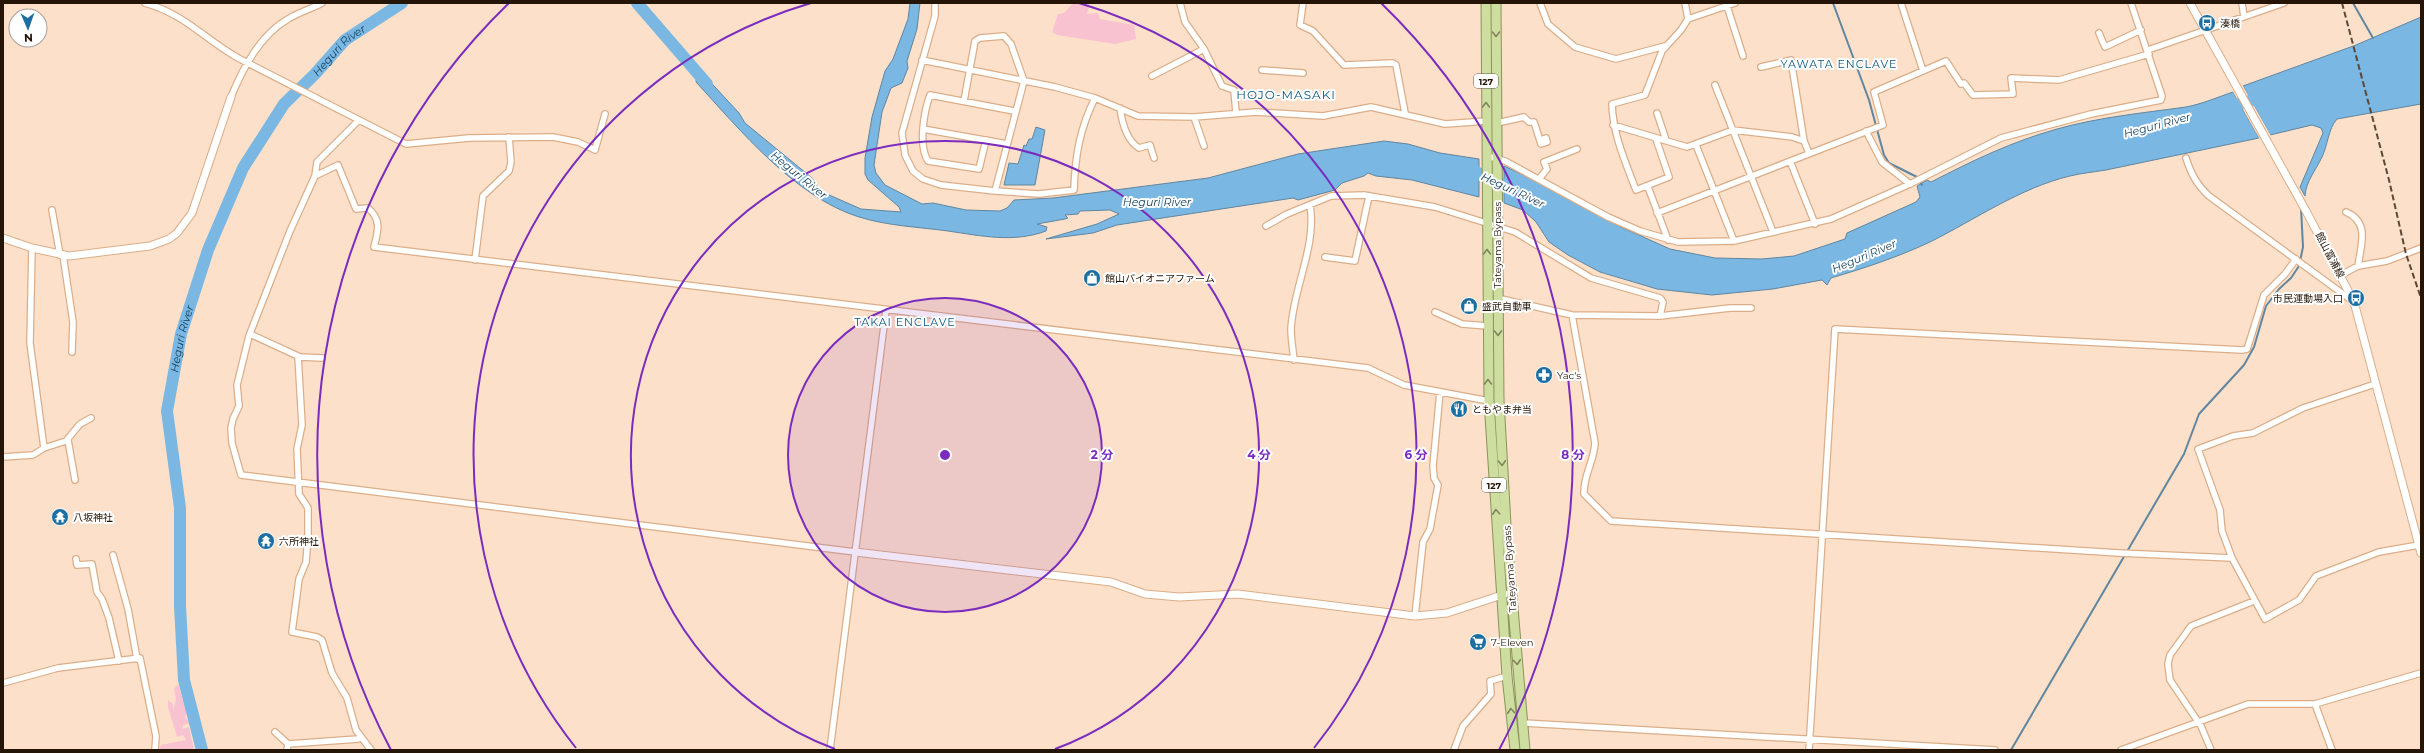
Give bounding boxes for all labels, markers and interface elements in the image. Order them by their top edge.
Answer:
north arrow [8,8,48,48]
bus stop icon: 湊橋 [2197,13,2217,33]
place label: 湊橋 [2220,17,2240,30]
water label: Heguri River [310,21,368,79]
text: N [24,31,33,45]
one-way arrow [1492,31,1500,37]
district label: YAWATA ENCLAVE [1781,57,1897,71]
road number: 127 [1474,74,1498,88]
district label: HOJO-MASAKI [1236,87,1336,102]
one-way arrow [1482,102,1490,108]
water label: Heguri River [2122,109,2192,141]
water label: Heguri River [768,148,830,202]
water label: Heguri River [1479,169,1548,211]
water label: Heguri River [1123,195,1192,209]
street label: Tateyama Bypass [1491,201,1504,288]
street label: 館山富浦線 [2313,230,2347,280]
water label: Heguri River [1830,236,1899,276]
one-way arrow [1483,249,1491,255]
shop icon: 館山パイオニアファーム [1082,268,1102,288]
place label: 館山パイオニアファーム [1105,272,1215,285]
bus stop icon: 市民運動場入口 [2346,288,2366,308]
place label: 市民運動場入口 [2273,292,2343,305]
shop icon: 盛武自動車 [1459,296,1479,316]
place label: 盛武自動車 [1482,300,1532,313]
water label: Heguri River [167,303,197,373]
district label: TAKAI ENCLAVE [854,315,956,329]
one-way arrow [1494,330,1502,336]
pharmacy icon: Yac's [1534,365,1554,385]
place label: Yac's [1557,369,1581,382]
one-way arrow [1484,379,1492,385]
restaurant icon: ともやま弁当 [1449,399,1469,419]
place label: ともやま弁当 [1472,403,1532,416]
text: 2 分 [1091,447,1113,462]
text: 4 分 [1247,447,1271,462]
text: 6 分 [1404,447,1428,462]
text: 8 分 [1561,447,1585,462]
centre of rings [938,448,952,462]
one-way arrow [1498,460,1507,466]
road number: 127 [1482,478,1506,492]
temple icon: 八坂神社 [50,507,70,527]
one-way arrow [1491,509,1500,515]
place label: 八坂神社 [73,511,113,524]
street label: Tateyama Bypass [1500,525,1520,613]
temple icon: 六所神社 [256,531,276,551]
place label: 六所神社 [279,535,319,548]
supermarket icon: 7-Eleven [1468,632,1488,652]
place label: 7-Eleven [1491,636,1534,649]
one-way arrow [1512,659,1521,665]
one-way arrow [1506,708,1515,714]

